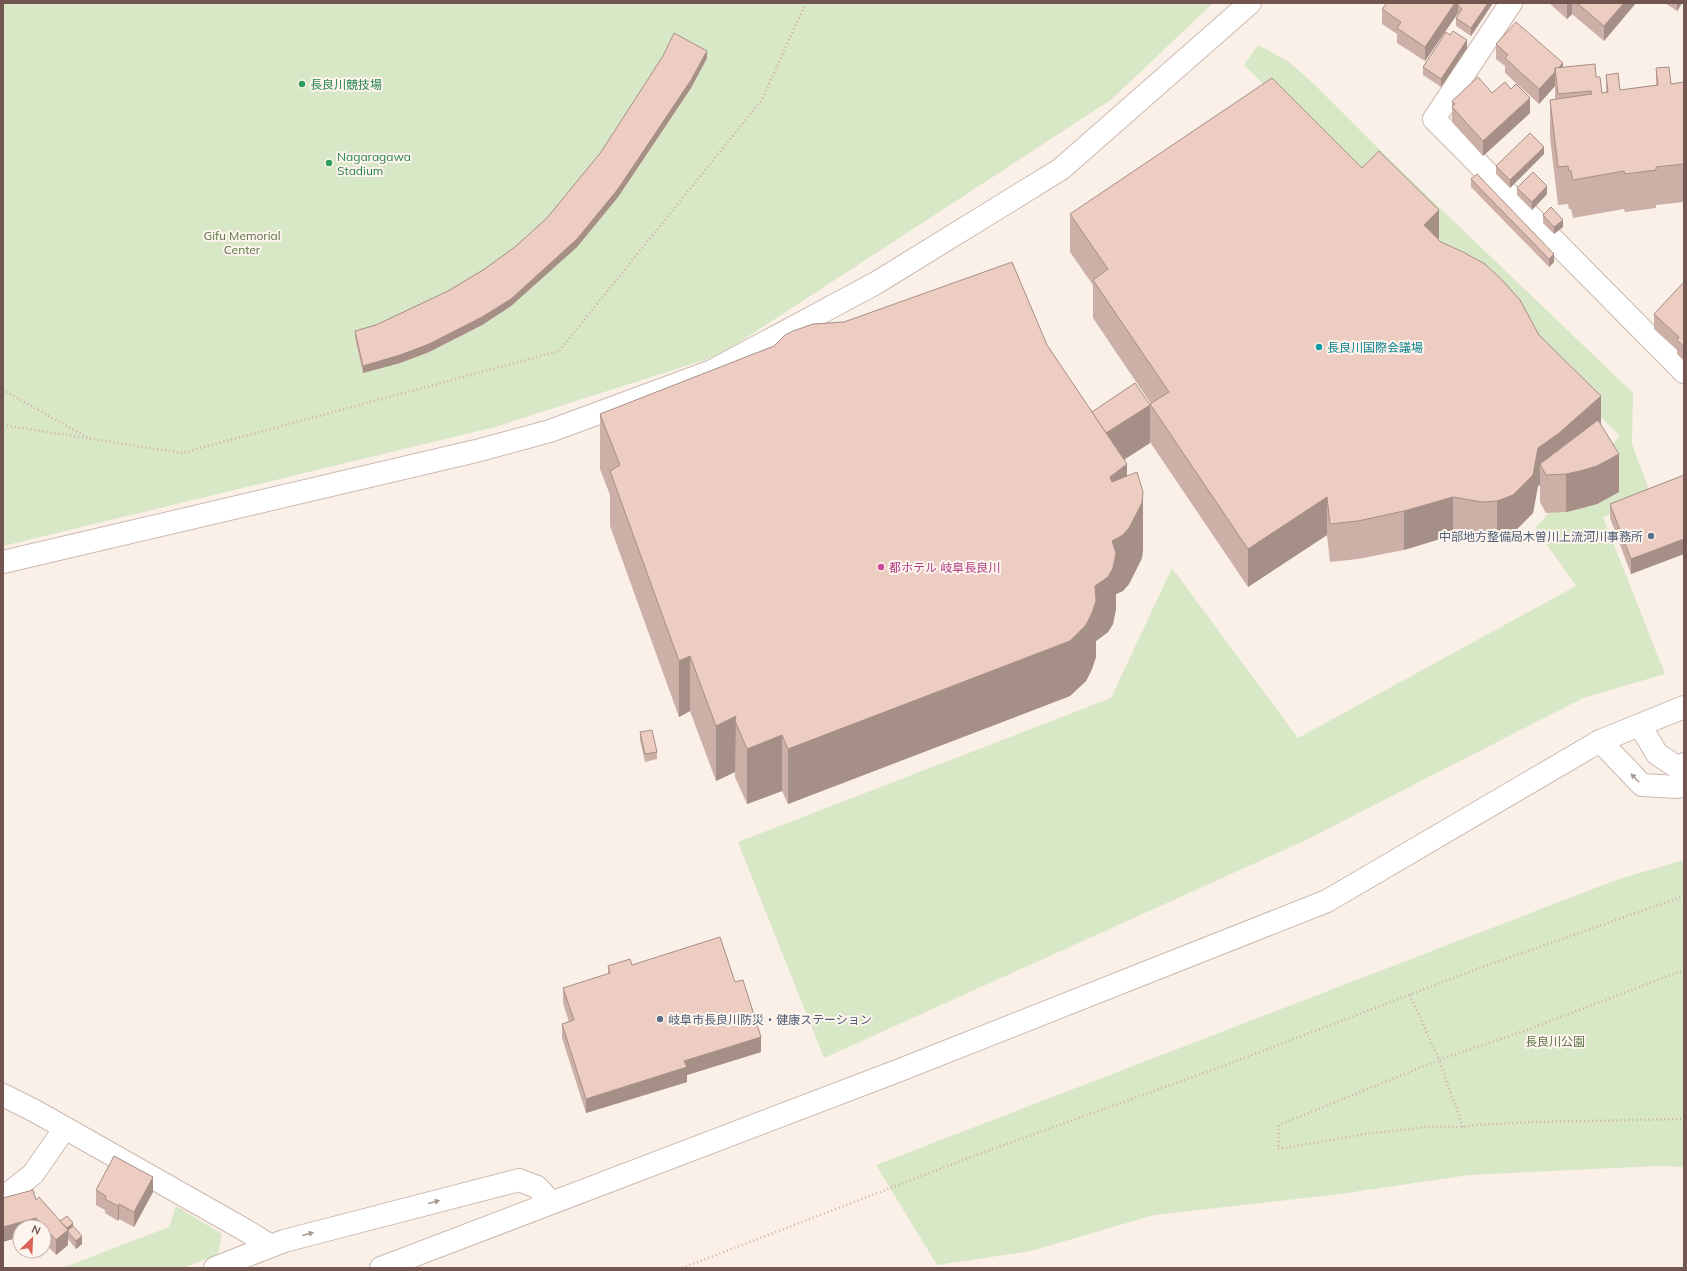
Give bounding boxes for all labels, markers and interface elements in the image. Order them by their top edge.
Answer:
place label: 長良川競技場 [310,77,382,92]
marker: 長良川競技場 [297,79,307,89]
place label: Nagaragawa Stadium [337,149,411,178]
marker: Nagaragawa Stadium [324,158,334,168]
park label: Gifu Memorial Center [203,228,281,257]
place label: 長良川国際会議場 [1327,340,1423,355]
marker: 長良川国際会議場 [1314,342,1324,352]
place label: 中部地方整備局木曽川上流河川事務所 [1439,529,1643,544]
marker: 中部地方整備局木曽川上流河川事務所 [1646,531,1656,541]
place label: 都ホテル 岐阜長良川 [889,560,1000,575]
marker: 都ホテル 岐阜長良川 [876,562,886,572]
one-way arrow [1630,773,1639,783]
place label: 岐阜市長良川防災・健康ステーション [668,1012,872,1027]
marker: 岐阜市長良川防災・健康ステーション [655,1014,665,1024]
park label: 長良川公園 [1525,1034,1585,1049]
one-way arrow [428,1198,440,1204]
north arrow [12,1219,52,1259]
text: N [29,1222,43,1238]
one-way arrow [302,1231,315,1237]

